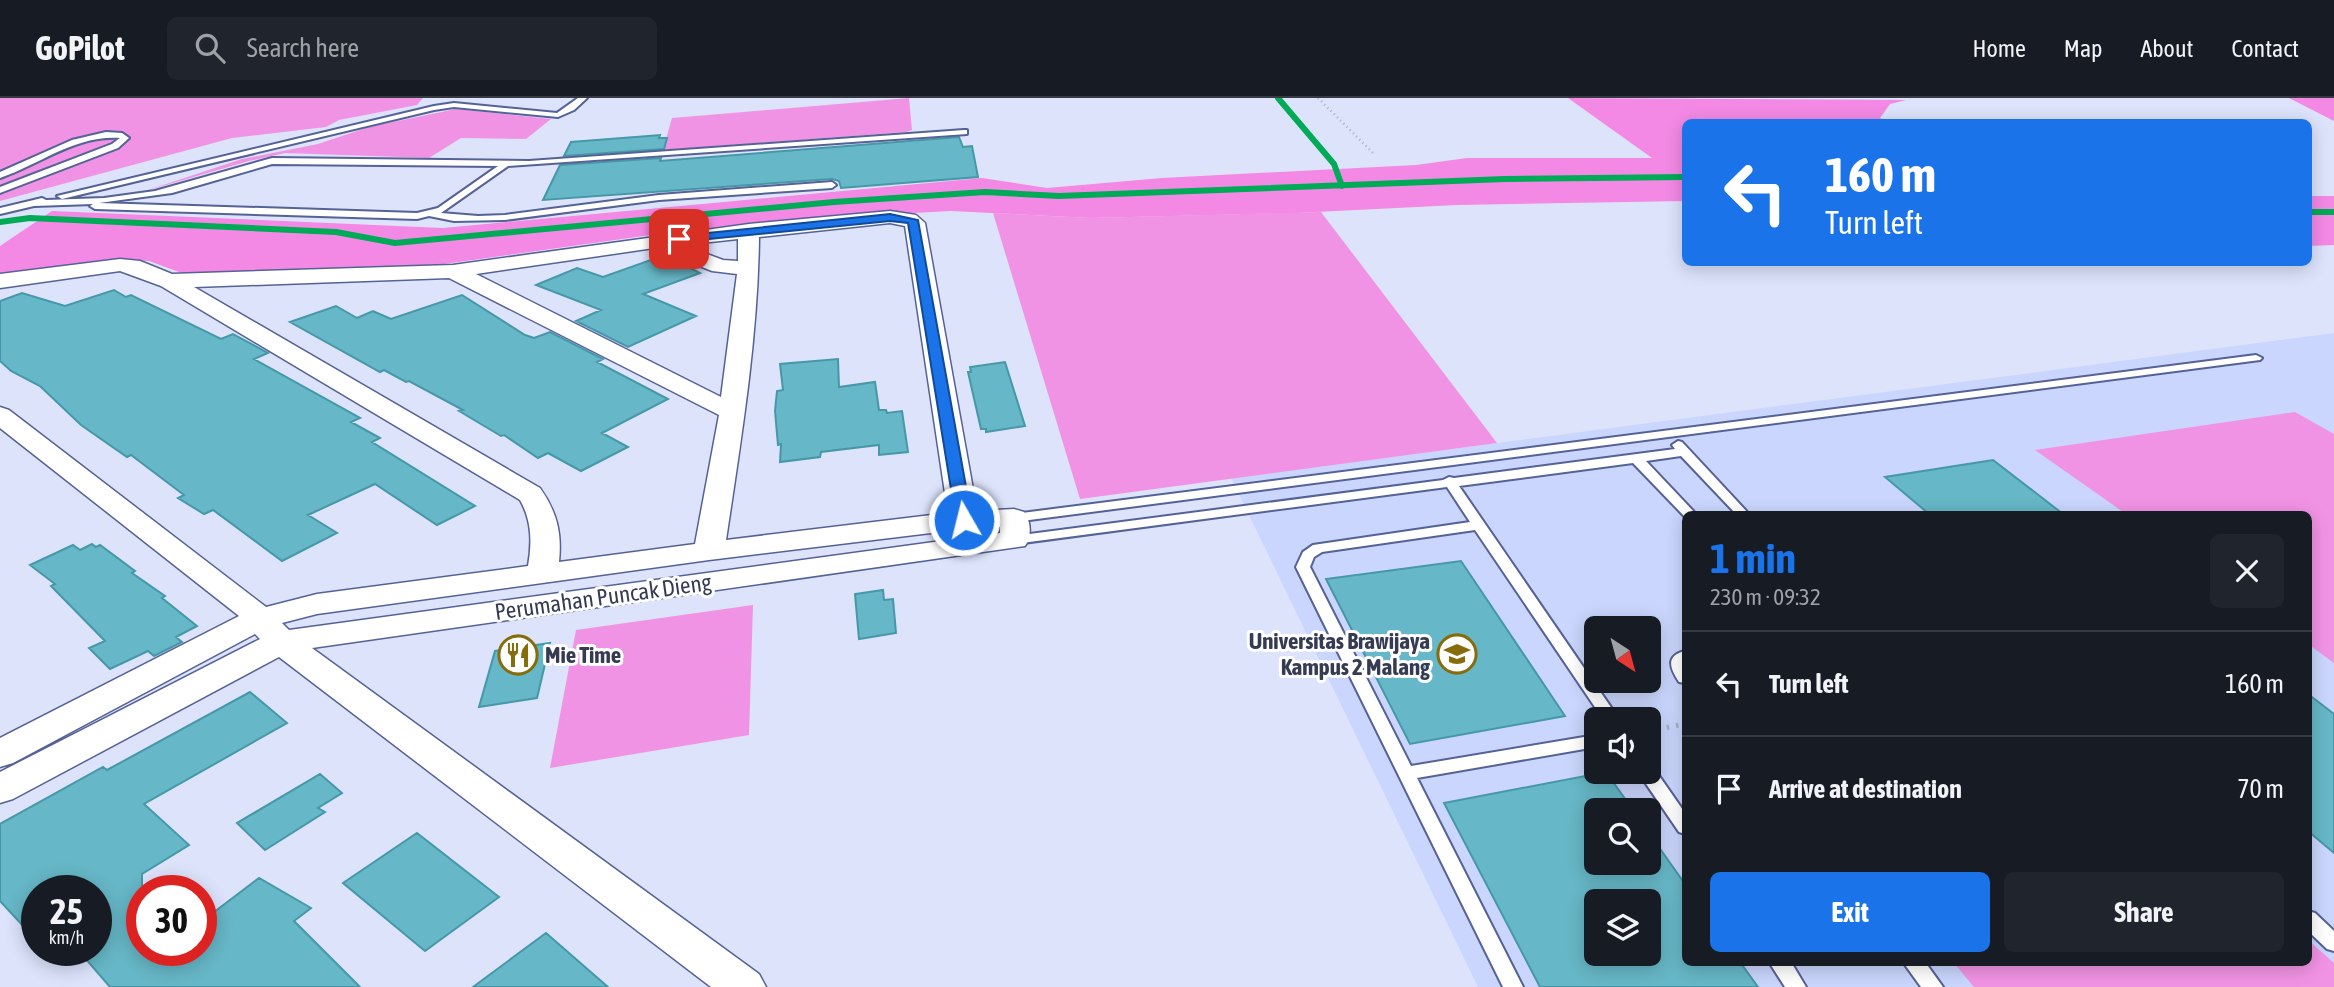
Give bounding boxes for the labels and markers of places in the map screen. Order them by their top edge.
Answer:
pin [649,209,709,269]
place label: Universitas Brawijaya Kampus 2 Malang [1249,628,1430,680]
school or university icon: Universitas Brawijaya Kampus 2 Malang [1436,633,1478,675]
restaurant icon: Mie Time [497,634,539,676]
place label: Mie Time [545,642,621,668]

